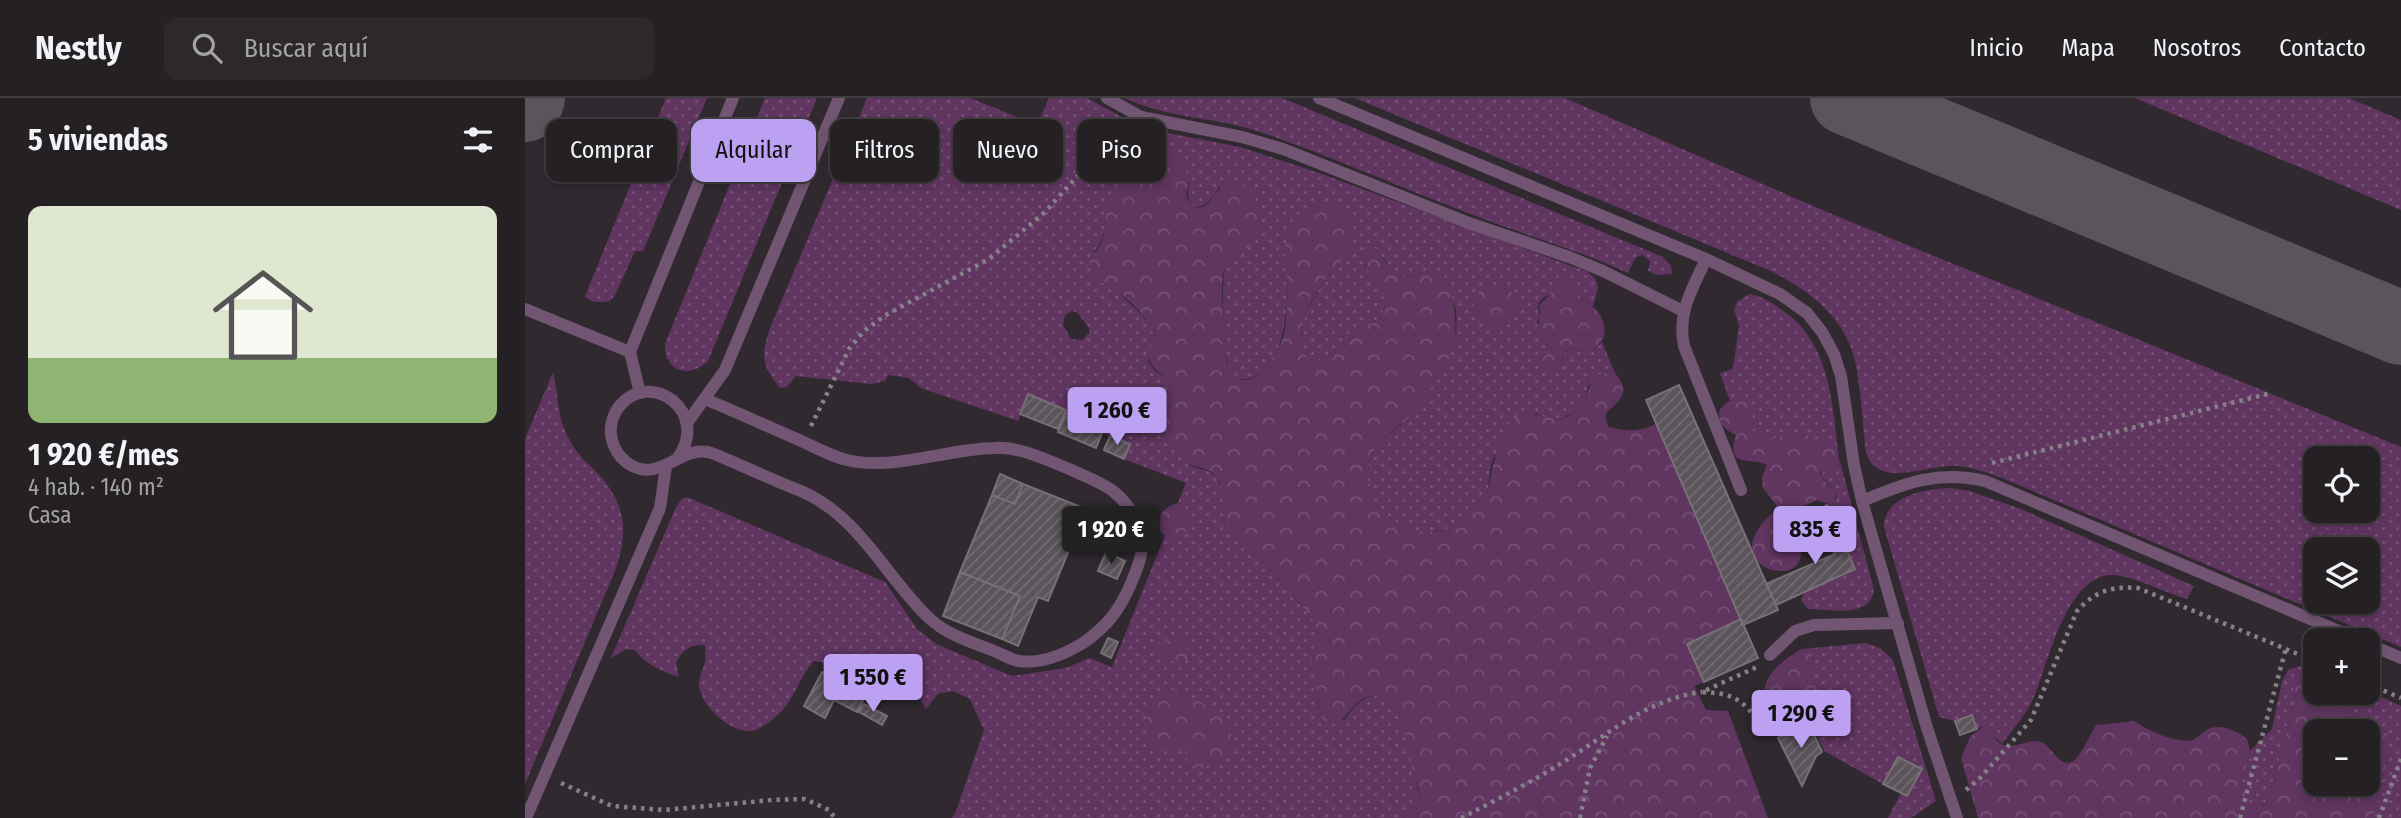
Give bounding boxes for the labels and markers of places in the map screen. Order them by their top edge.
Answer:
pin: 1 260 € [1052,388,1182,447]
pin: 1 920 € [1046,506,1176,566]
pin: 835 € [1766,506,1864,566]
pin: 1 550 € [808,654,938,714]
pin: 1 290 € [1736,690,1866,750]

